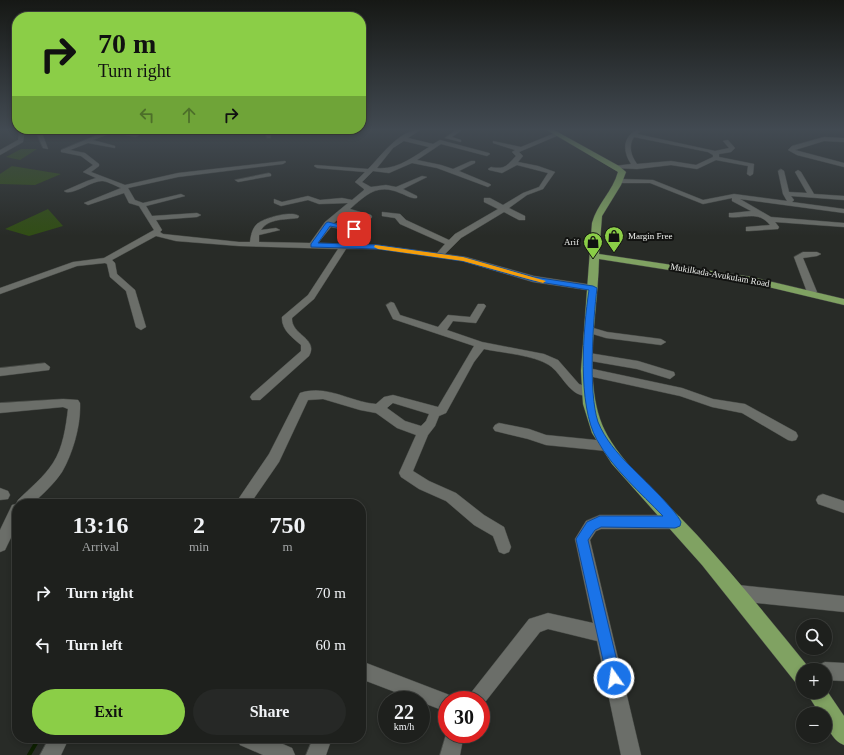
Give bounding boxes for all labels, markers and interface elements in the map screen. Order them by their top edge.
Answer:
icon: right [32,28,84,80]
text: 70 m [98,28,156,59]
text: Turn right [98,61,171,81]
icon: left [136,104,158,126]
icon: ahead [178,104,200,126]
icon: right [220,104,242,126]
pin [337,212,371,246]
icon: arrive [343,218,365,240]
shop icon: Margin Free [603,225,625,253]
shop icon: Arif [582,231,604,259]
place label: Margin Free [628,231,673,241]
place label: Arif [564,237,579,247]
street label: Mukilkada-Avukulam Road [670,261,771,289]
text: 13:16 [72,512,128,538]
text: 2 [193,512,205,538]
text: 750 [270,512,306,538]
text: Arrival [82,539,119,554]
text: min [189,539,209,554]
text: m [282,539,293,554]
icon: right [32,582,54,604]
text: Turn right [66,585,133,601]
text: 70 m [316,585,346,601]
map controls [796,619,832,743]
button: search [796,619,832,655]
icon: left [32,634,54,656]
text: Turn left [66,637,123,653]
text: 60 m [316,637,346,653]
position arrow [593,657,635,699]
button: + [796,663,832,699]
button: Exit [32,689,185,735]
button: Share [193,689,346,735]
speed limit sign: 30 [438,691,490,743]
text: 22 [394,701,414,723]
button: − [796,707,832,743]
text: km/h [394,721,414,732]

